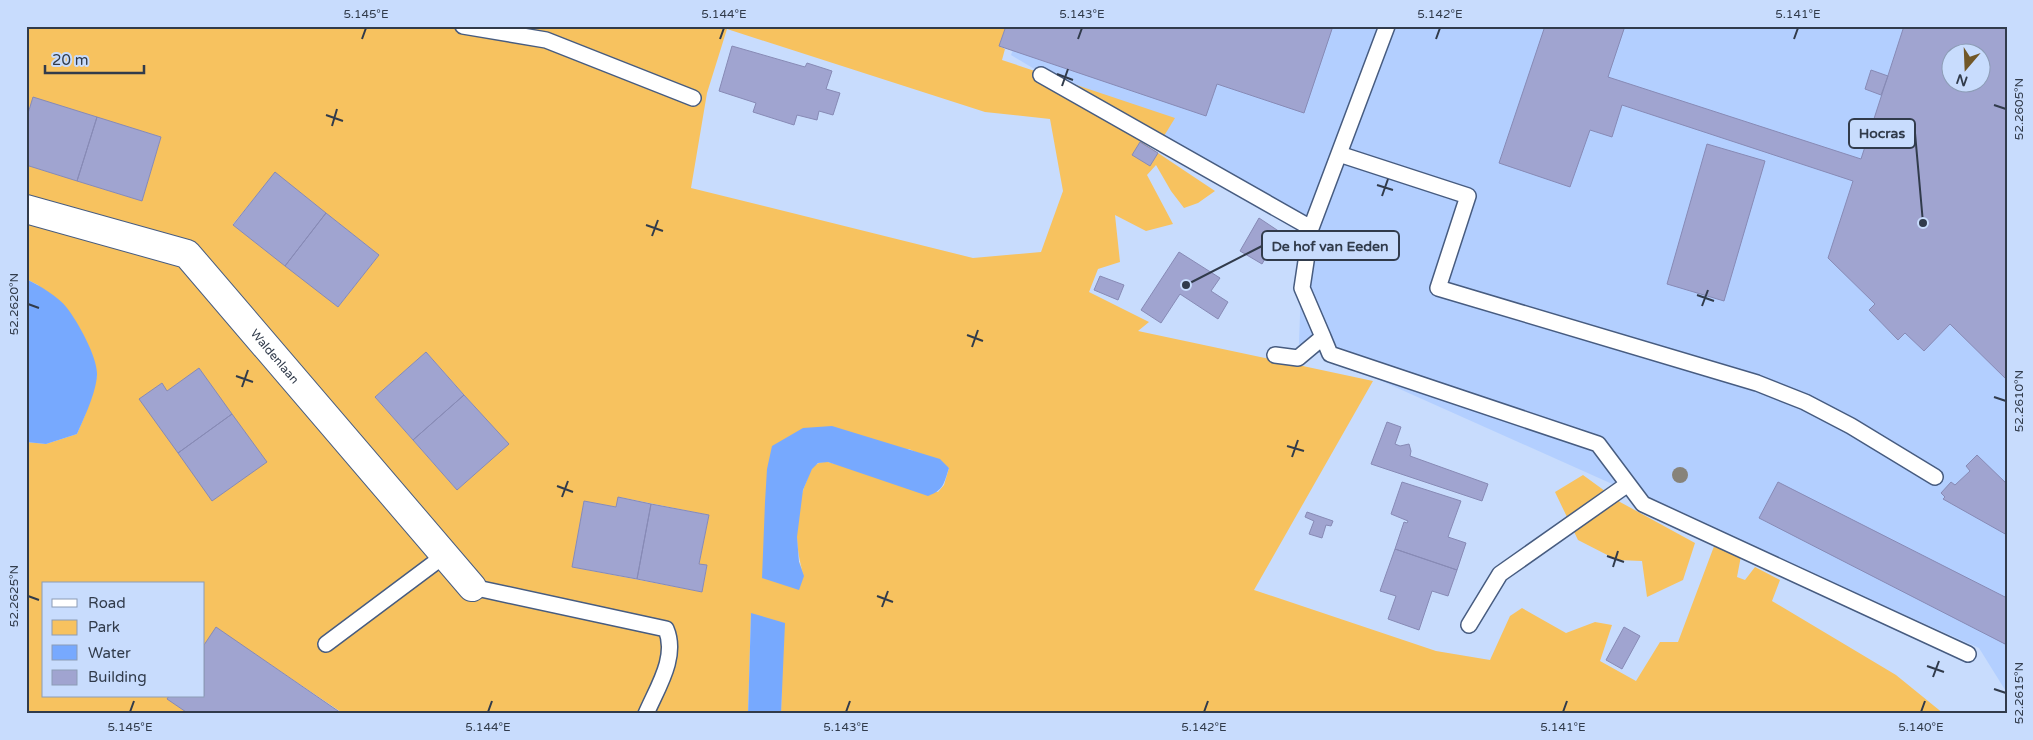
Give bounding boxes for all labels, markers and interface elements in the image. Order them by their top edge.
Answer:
text: 5.145°E [343,7,389,21]
text: 5.144°E [701,7,747,21]
text: 5.143°E [1059,7,1105,21]
text: 5.142°E [1417,7,1463,21]
text: 5.141°E [1775,7,1821,21]
scale bar [45,42,144,74]
north arrow [1940,42,1990,92]
text: 20 m [52,51,89,69]
text: N [1954,70,1970,90]
text: 52.2605°N [2012,78,2026,140]
callout: Hocras [1849,119,1915,148]
text: Hocras [1859,125,1905,142]
callout: De hof van Eeden [1262,231,1399,260]
text: De hof van Eeden [1271,238,1389,255]
text: 52.2620°N [7,273,21,335]
street label: Waldenlaan [248,326,302,386]
text: 52.2610°N [2012,370,2026,432]
text: 52.2625°N [7,565,21,627]
legend [42,582,205,698]
text: Road [88,594,126,612]
text: Park [88,618,120,636]
text: Water [88,644,131,662]
text: 52.2615°N [2012,662,2026,724]
text: Building [88,668,147,686]
text: 5.145°E [107,720,153,734]
text: 5.144°E [465,720,511,734]
text: 5.143°E [823,720,869,734]
text: 5.142°E [1181,720,1227,734]
text: 5.141°E [1540,720,1586,734]
text: 5.140°E [1898,720,1944,734]

